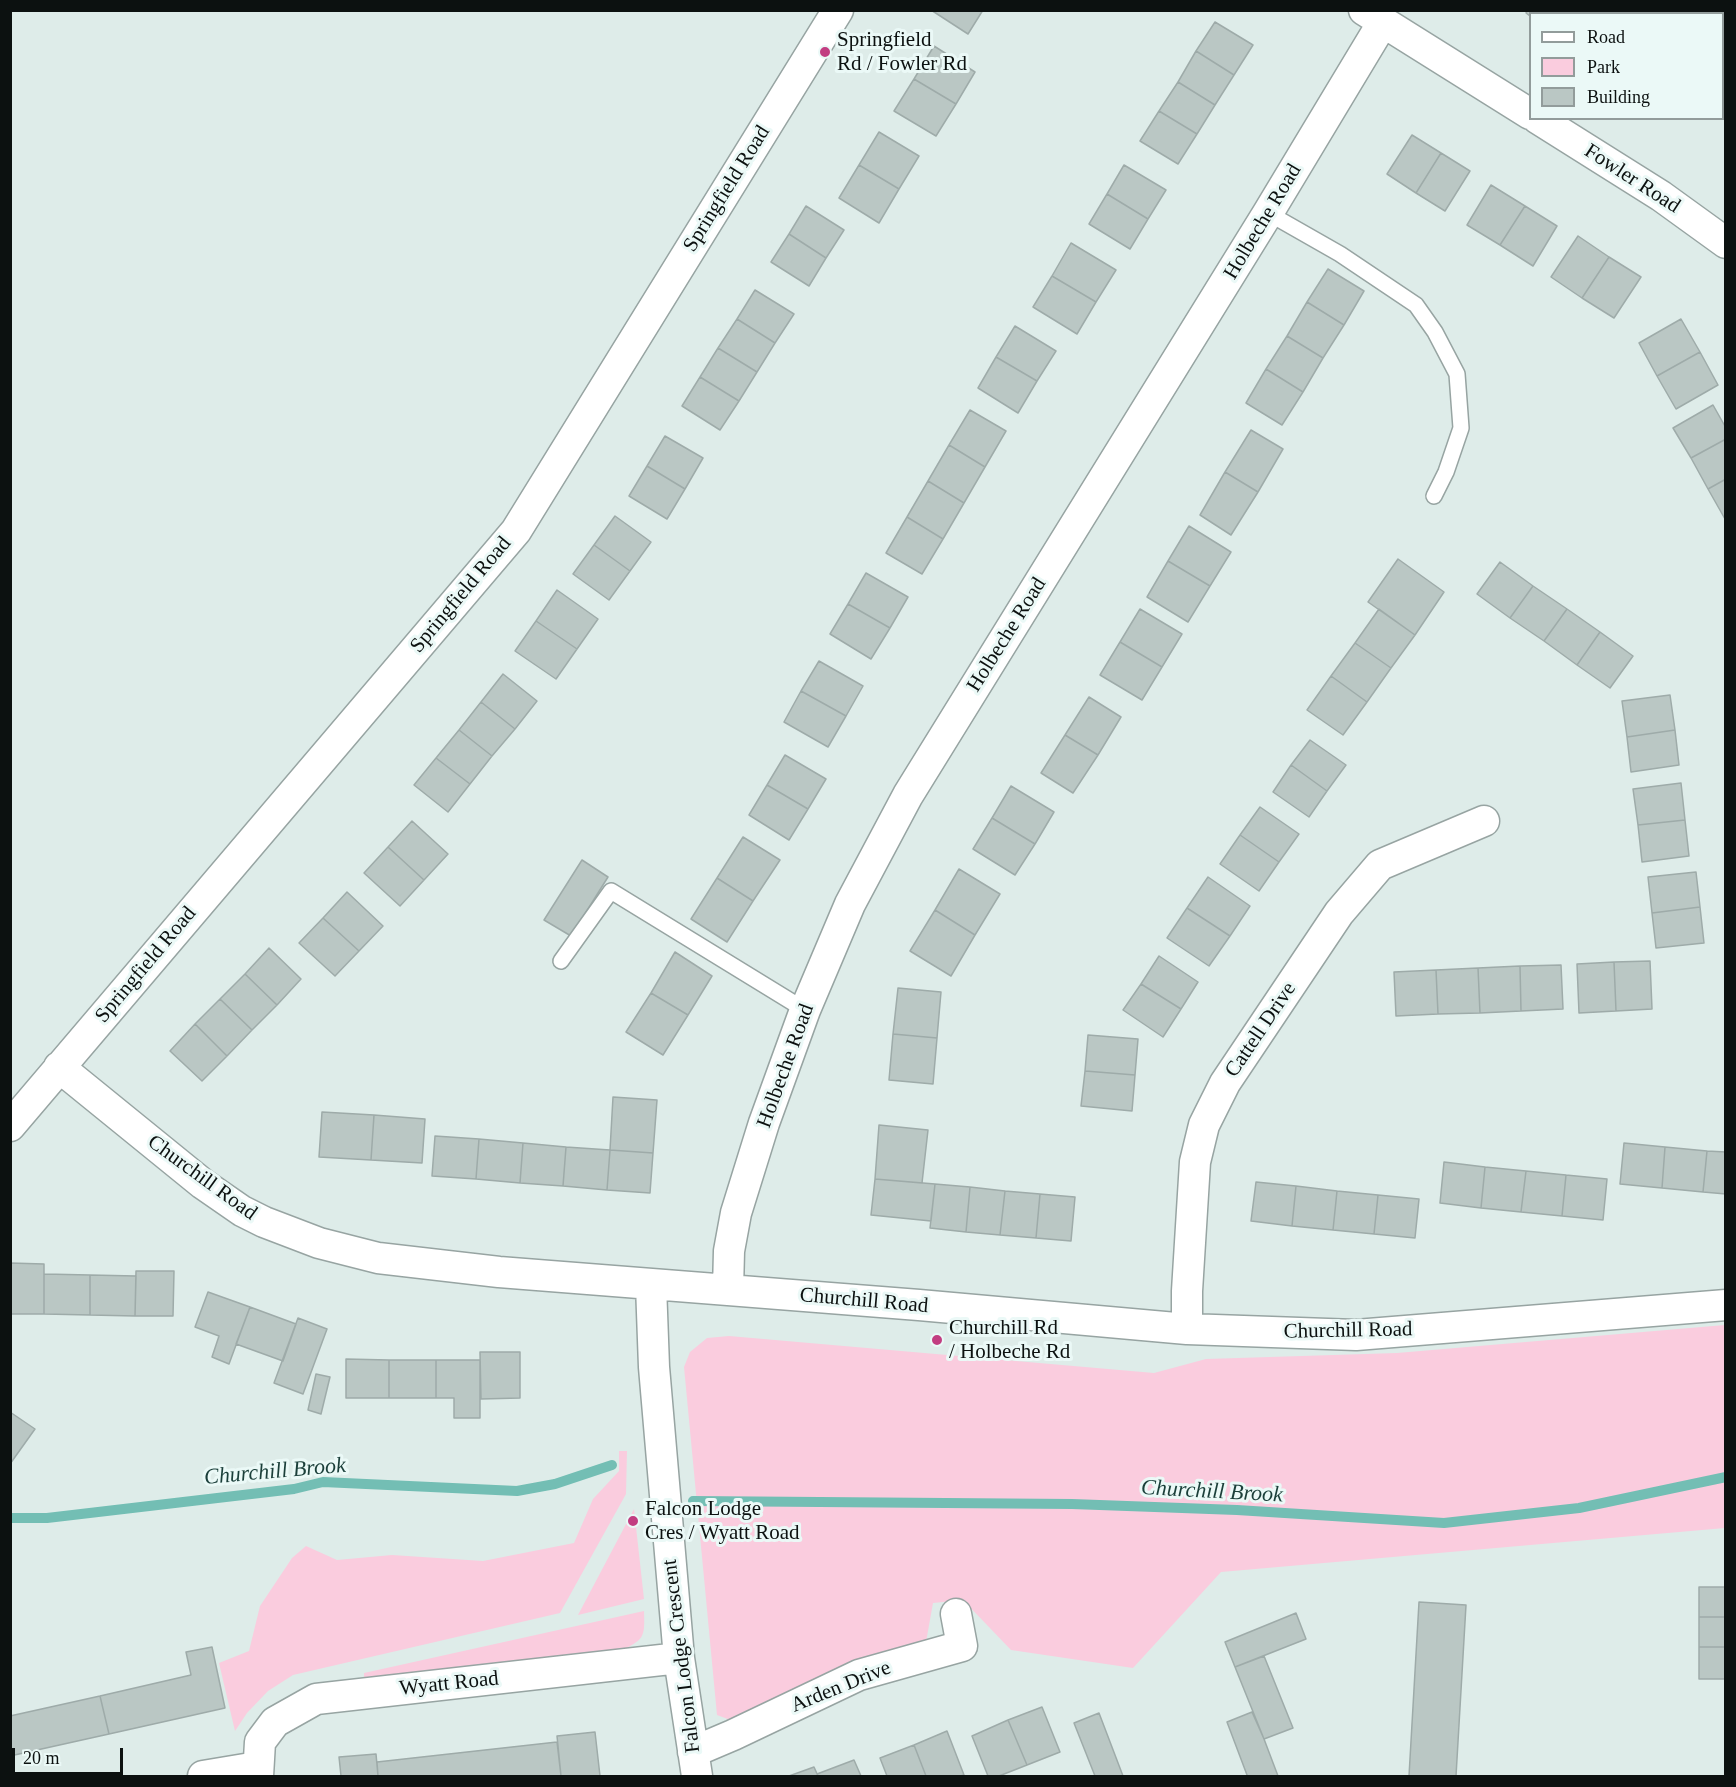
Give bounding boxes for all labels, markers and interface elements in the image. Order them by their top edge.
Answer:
legend [1529,12,1724,120]
place label: Springfield Rd / Fowler Rd [837,27,967,77]
text: Road [1587,27,1625,47]
marker: Springfield Rd / Fowler Rd [818,45,832,59]
text: Park [1587,57,1620,77]
text: Building [1587,87,1650,107]
street label: Springfield Road [678,121,776,257]
street label: Fowler Road [1579,139,1685,219]
street label: Holbeche Road [1219,160,1307,284]
street label: Springfield Road [405,532,517,658]
street label: Holbeche Road [962,573,1052,697]
street label: Springfield Road [90,902,202,1028]
street label: Cattell Drive [1220,978,1302,1082]
street label: Holbeche Road [752,1001,820,1131]
street label: Churchill Road [142,1130,262,1226]
street label: Churchill Road [799,1283,929,1319]
place label: Churchill Rd / Holbeche Rd [949,1315,1070,1365]
street label: Churchill Road [1283,1317,1413,1345]
marker: Churchill Rd / Holbeche Rd [930,1333,944,1347]
water label: Churchill Brook [203,1453,347,1491]
water label: Churchill Brook [1140,1475,1284,1509]
place label: Falcon Lodge Cres / Wyatt Road [645,1496,799,1546]
marker: Falcon Lodge Cres / Wyatt Road [626,1514,640,1528]
street label: Falcon Lodge Crescent [658,1558,706,1754]
street label: Arden Drive [787,1656,895,1718]
street label: Wyatt Road [398,1666,500,1702]
scale bar [15,1736,126,1774]
text: 20 m [23,1748,60,1768]

